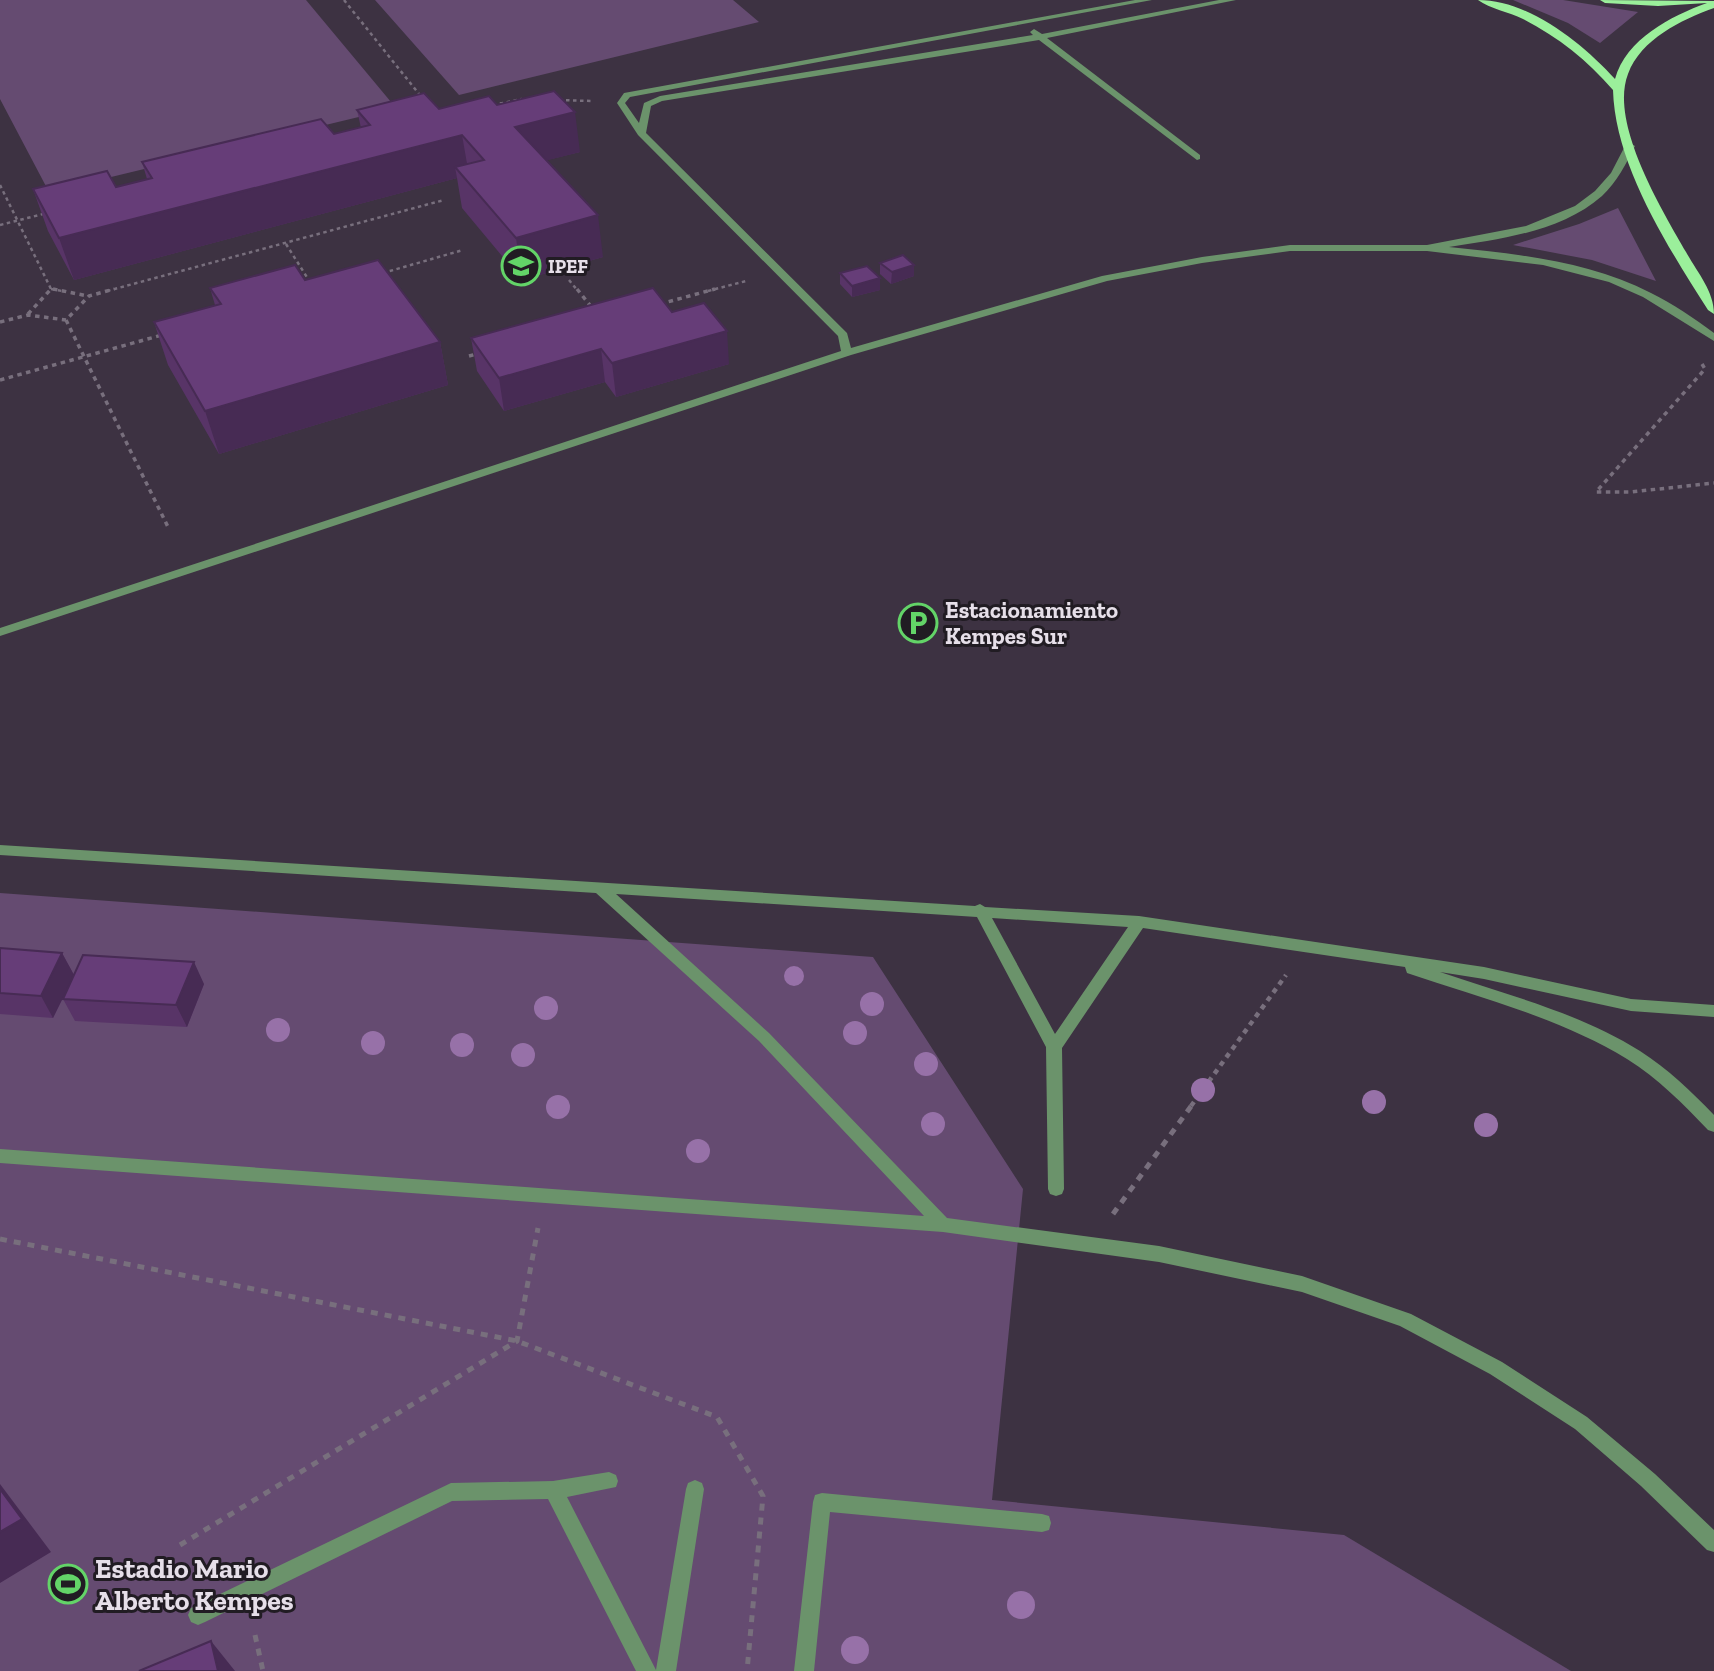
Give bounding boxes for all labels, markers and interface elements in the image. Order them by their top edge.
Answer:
school or university icon: IPEF [500,245,542,287]
place label: IPEF [548,255,588,278]
place label: Estacionamiento Kempes Sur [945,596,1118,650]
parking icon: Estacionamiento Kempes Sur [897,602,939,644]
place label: Estadio Mario Alberto Kempes [95,1552,294,1617]
sports icon: Estadio Mario Alberto Kempes [47,1563,89,1605]

